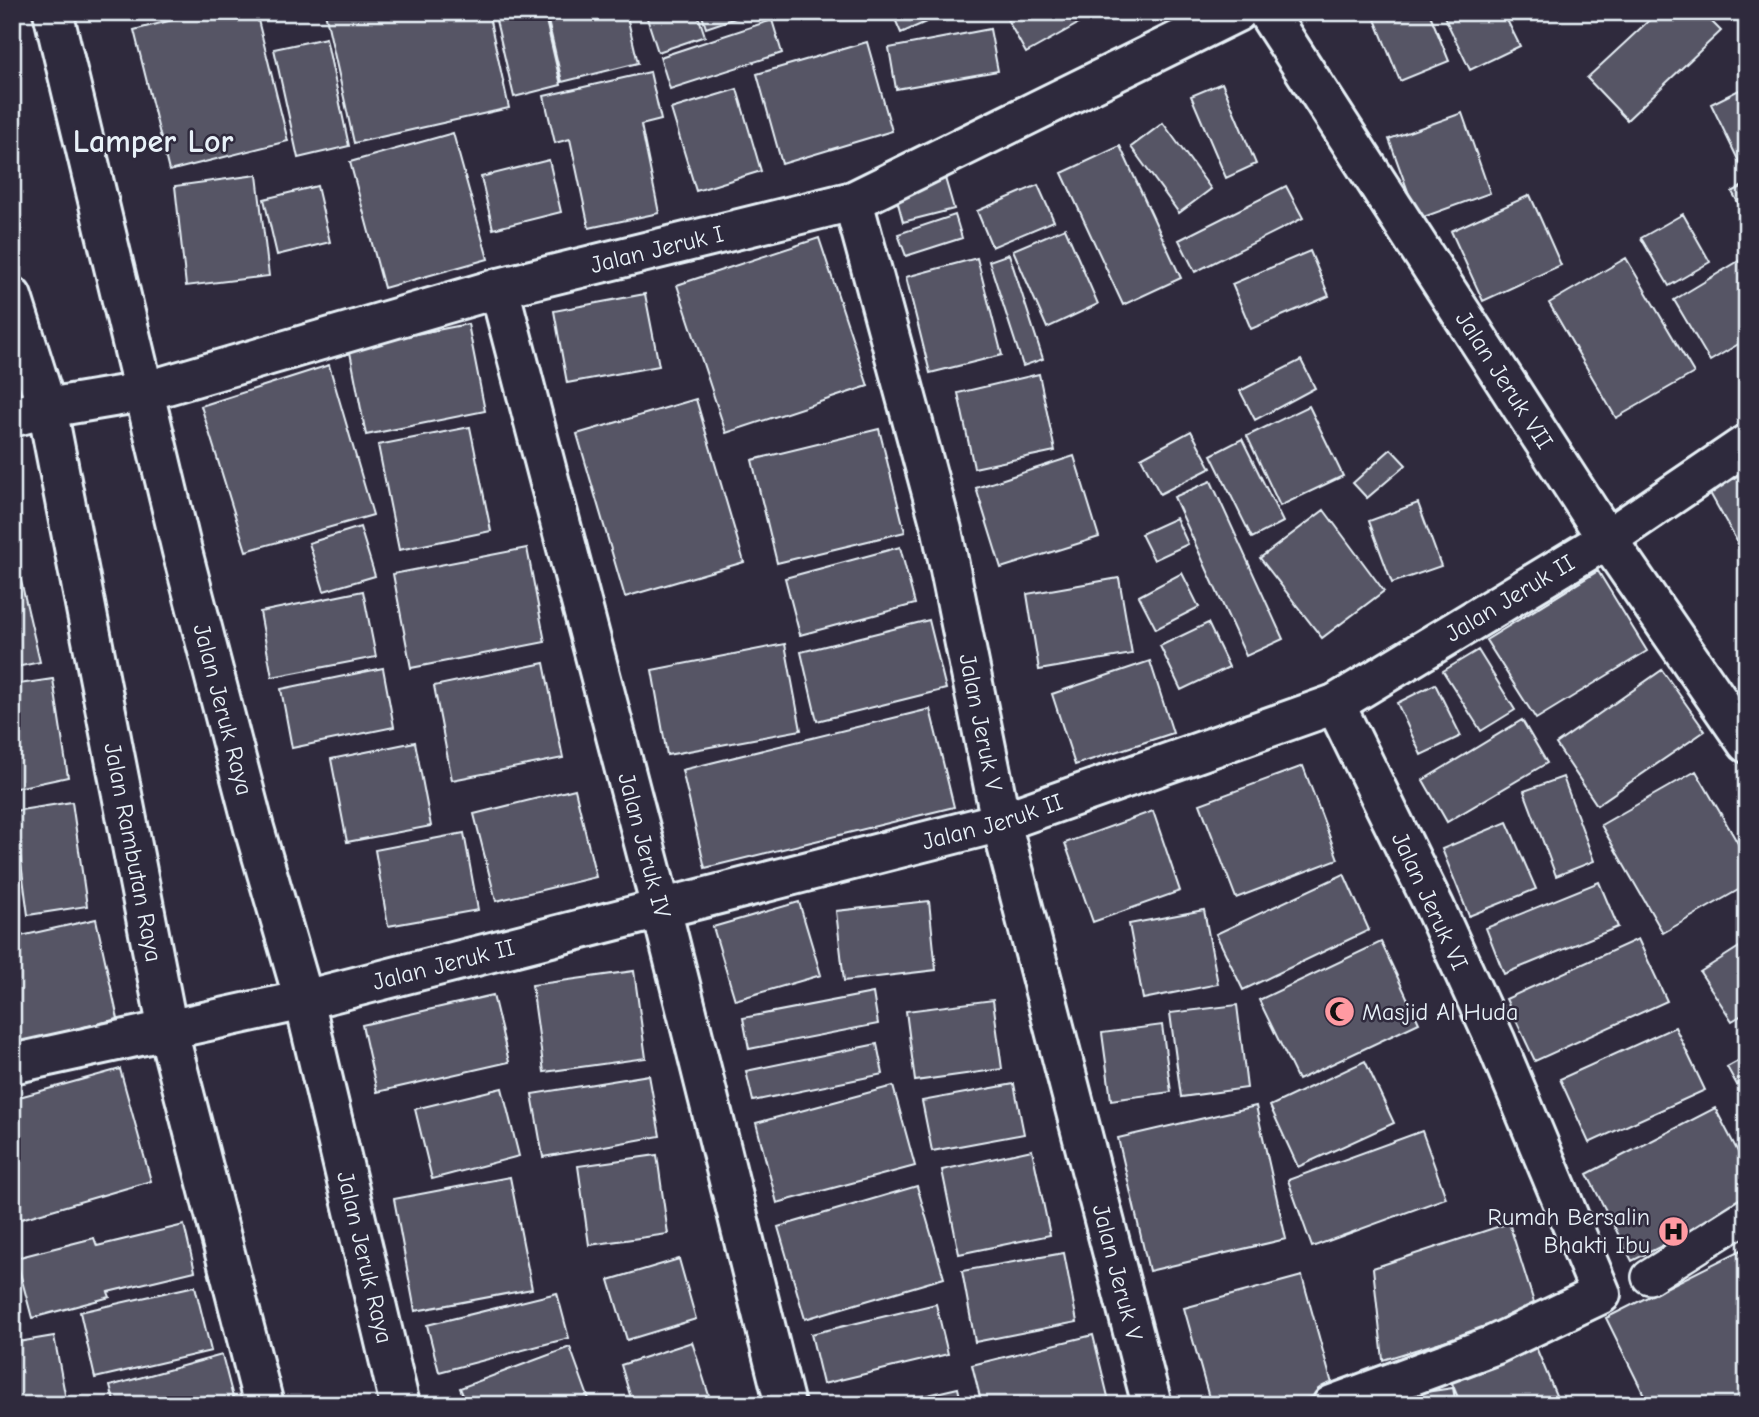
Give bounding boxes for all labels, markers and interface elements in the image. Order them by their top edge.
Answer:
district label: Lamper Lor [73,123,233,160]
street label: Jalan Jeruk I [587,219,726,279]
street label: Jalan Jeruk VII [1450,306,1559,454]
street label: Jalan Jeruk II [1440,548,1579,648]
street label: Jalan Jeruk Raya [188,621,259,798]
street label: Jalan Jeruk V [953,651,1008,794]
street label: Jalan Rambutan Raya [98,740,168,964]
street label: Jalan Jeruk IV [612,770,677,921]
street label: Jalan Jeruk II [919,787,1066,856]
street label: Jalan Jeruk VI [1386,828,1474,974]
street label: Jalan Jeruk II [370,933,518,996]
mosque icon: Masjid Al Huda [1322,995,1356,1029]
place label: Masjid Al Huda [1362,998,1518,1026]
street label: Jalan Jeruk Raya [331,1168,399,1346]
street label: Jalan Jeruk V [1087,1201,1149,1344]
place label: Rumah Bersalin Bhakti Ibu [1488,1203,1650,1259]
hospital icon: Rumah Bersalin Bhakti Ibu [1656,1214,1690,1248]

